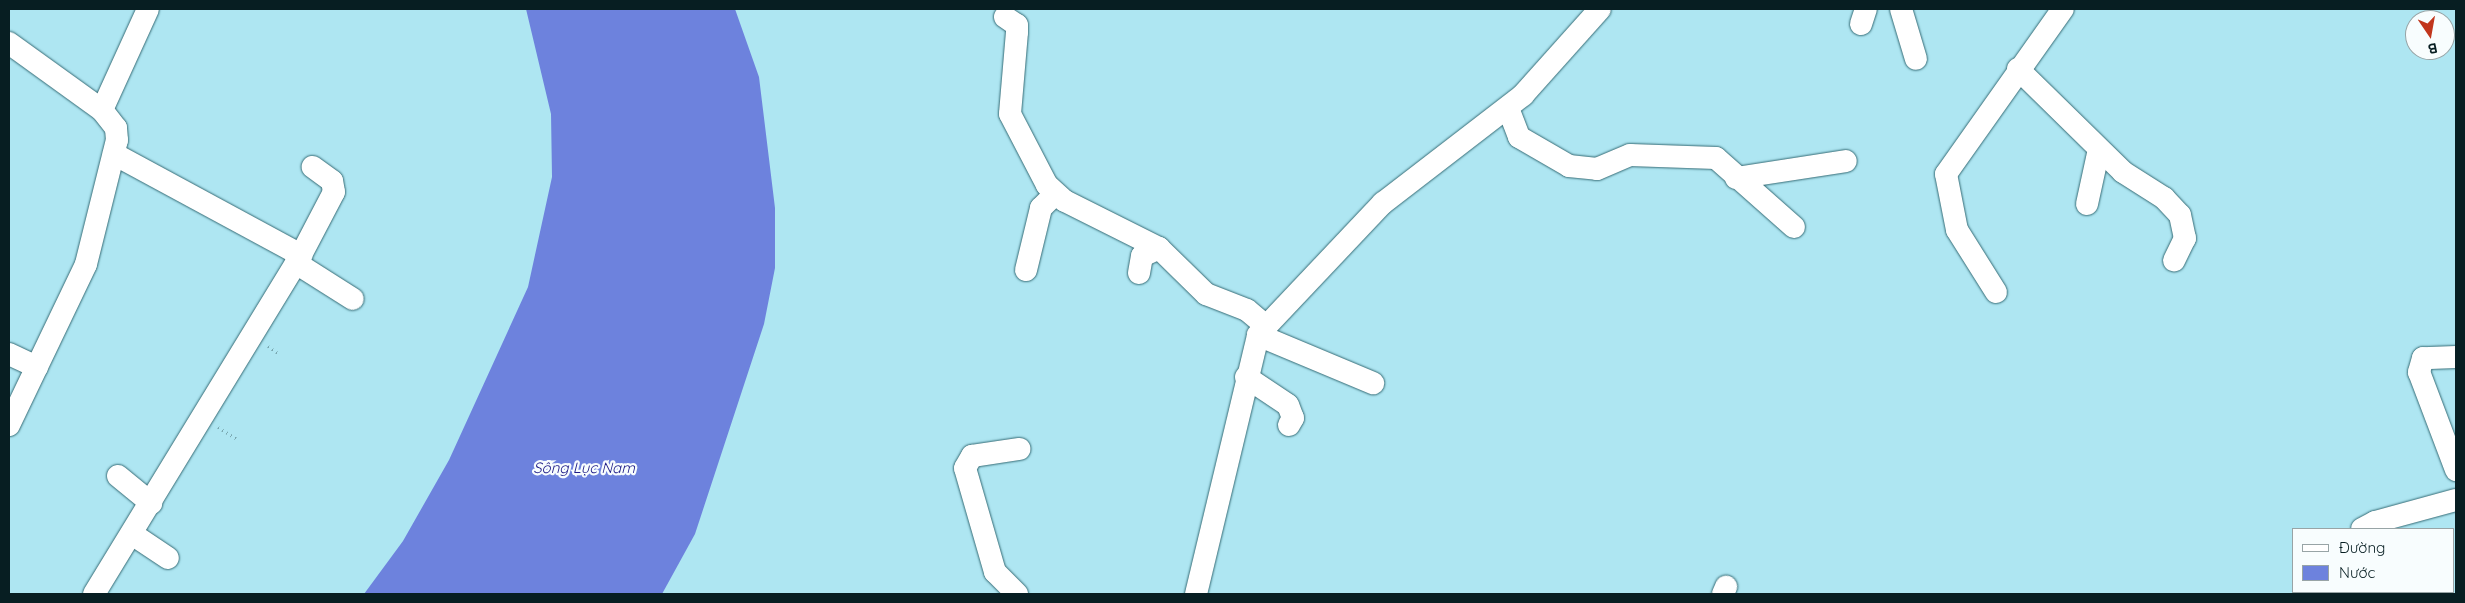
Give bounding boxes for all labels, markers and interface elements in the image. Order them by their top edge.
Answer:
north arrow [2405,10,2455,60]
text: B [2427,39,2439,58]
water label: Sông Lục Nam [533,459,635,477]
legend [2292,528,2455,593]
text: Đường [2339,538,2385,557]
text: Nước [2339,563,2375,582]

